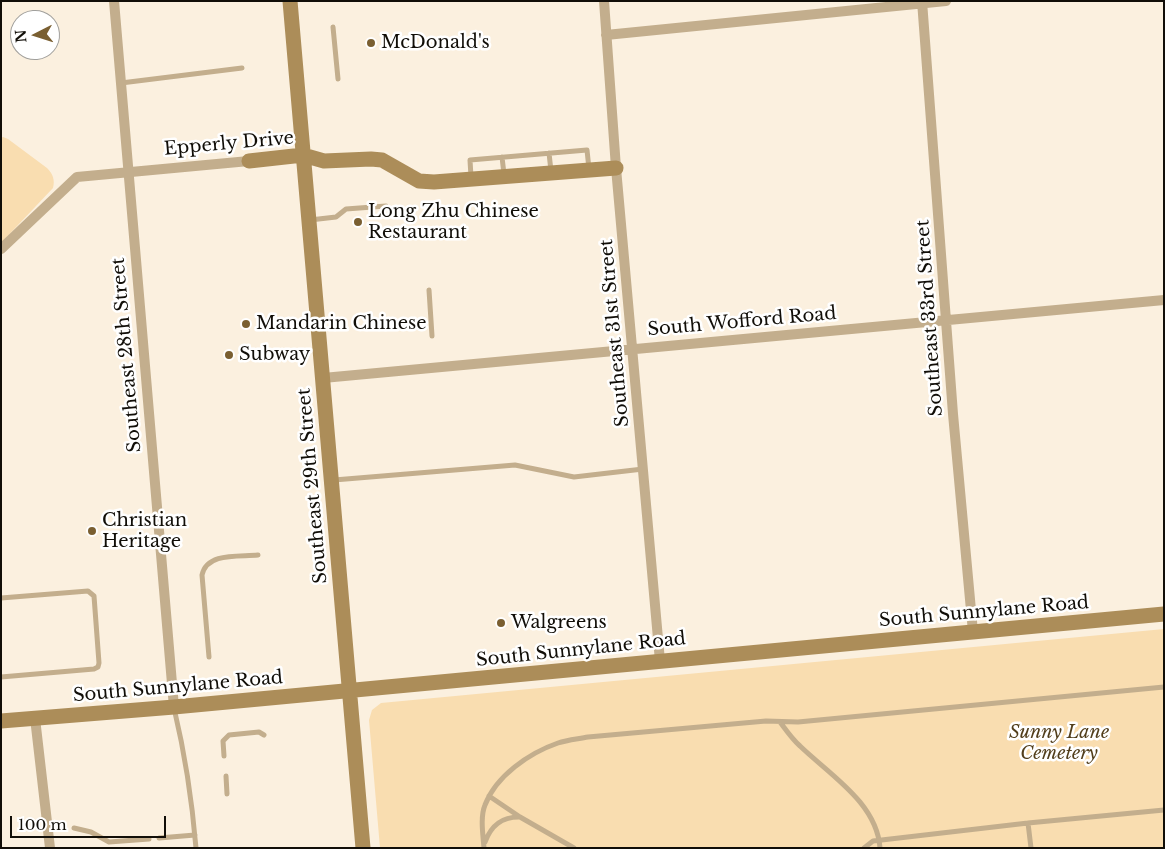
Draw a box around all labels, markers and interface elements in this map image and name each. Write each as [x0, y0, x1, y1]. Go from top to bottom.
north arrow [10, 10, 60, 60]
text: N [12, 29, 31, 44]
place label: McDonald's [381, 32, 490, 54]
marker: McDonald's [365, 37, 377, 49]
street label: Epperly Drive [163, 128, 295, 160]
place label: Long Zhu Chinese Restaurant [368, 201, 539, 243]
marker: Long Zhu Chinese Restaurant [352, 216, 364, 228]
street label: Southeast 33rd Street [912, 219, 948, 417]
street label: Southeast 31st Street [596, 238, 634, 428]
street label: Southeast 28th Street [108, 257, 146, 453]
street label: South Wofford Road [647, 303, 837, 341]
place label: Mandarin Chinese [256, 313, 427, 335]
marker: Mandarin Chinese [240, 318, 252, 330]
place label: Subway [239, 344, 310, 366]
marker: Subway [223, 349, 235, 361]
street label: Southeast 29th Street [294, 387, 332, 585]
place label: Christian Heritage [102, 510, 187, 552]
marker: Christian Heritage [86, 525, 98, 537]
street label: South Sunnylane Road [878, 592, 1090, 632]
place label: Walgreens [511, 612, 607, 634]
marker: Walgreens [495, 617, 507, 629]
street label: South Sunnylane Road [475, 628, 687, 672]
street label: South Sunnylane Road [72, 667, 284, 707]
park label: Sunny Lane Cemetery [1009, 722, 1109, 764]
scale bar [12, 806, 169, 838]
text: 100 m [18, 815, 67, 834]

